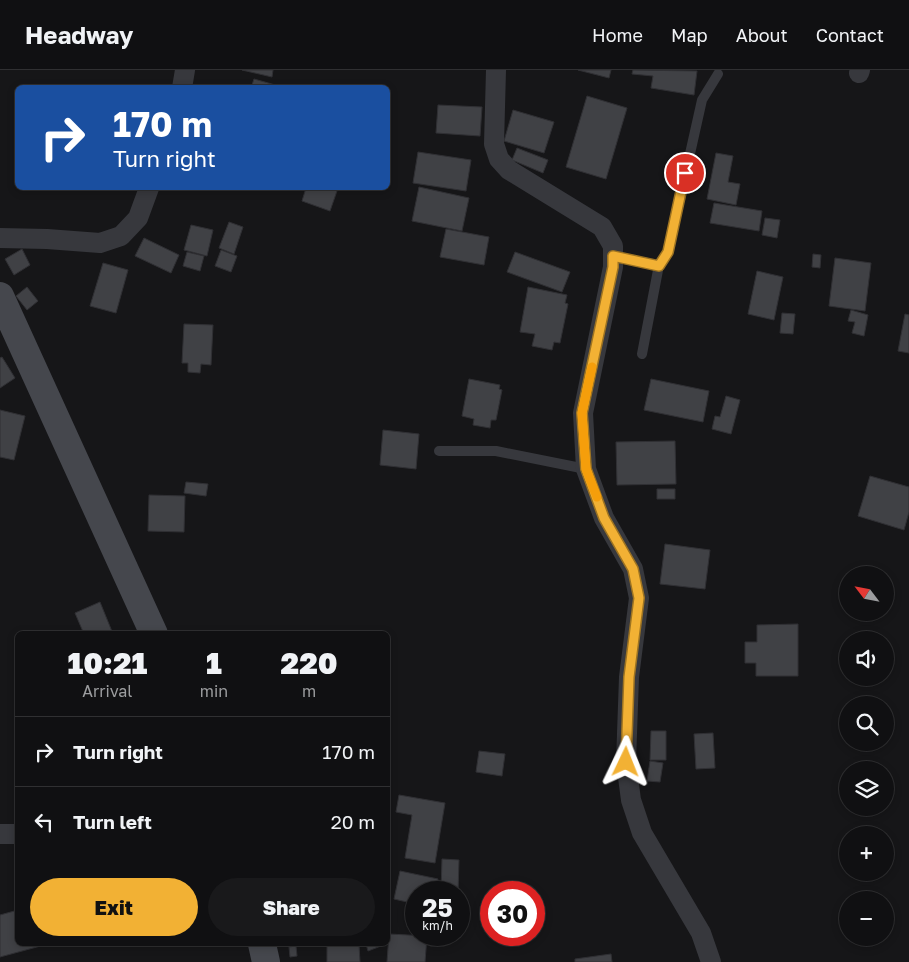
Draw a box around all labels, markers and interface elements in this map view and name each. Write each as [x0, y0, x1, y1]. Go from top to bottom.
text: Headway [25, 20, 133, 49]
text: Home [592, 24, 643, 46]
text: Map [671, 24, 708, 46]
text: About [736, 24, 788, 46]
text: Contact [816, 24, 884, 46]
text: 170 m [113, 103, 212, 145]
icon: right [30, 105, 95, 170]
text: Turn right [113, 145, 216, 172]
pin [664, 152, 706, 194]
icon: arrive [671, 159, 699, 187]
north arrow [839, 566, 894, 621]
map controls [839, 566, 894, 946]
button: sound [839, 631, 894, 686]
text: 10:21 [67, 645, 147, 681]
text: 1 [206, 645, 222, 681]
text: 220 [281, 645, 338, 681]
text: Arrival [82, 681, 132, 701]
text: min [200, 681, 228, 701]
text: m [302, 681, 316, 701]
button: search [839, 696, 894, 751]
position arrow [599, 735, 651, 787]
icon: right [30, 738, 58, 766]
text: Turn right [73, 740, 163, 763]
text: 170 m [322, 740, 375, 763]
button: layers [839, 761, 894, 816]
icon: left [30, 808, 58, 836]
text: Turn left [73, 810, 152, 833]
text: 20 m [331, 810, 375, 833]
button: + [839, 826, 894, 881]
button: Exit [30, 878, 198, 936]
button: Share [208, 878, 375, 936]
speed limit sign: 30 [480, 881, 545, 946]
button: − [839, 891, 894, 946]
text: 25 [422, 892, 453, 923]
text: km/h [422, 918, 453, 933]

